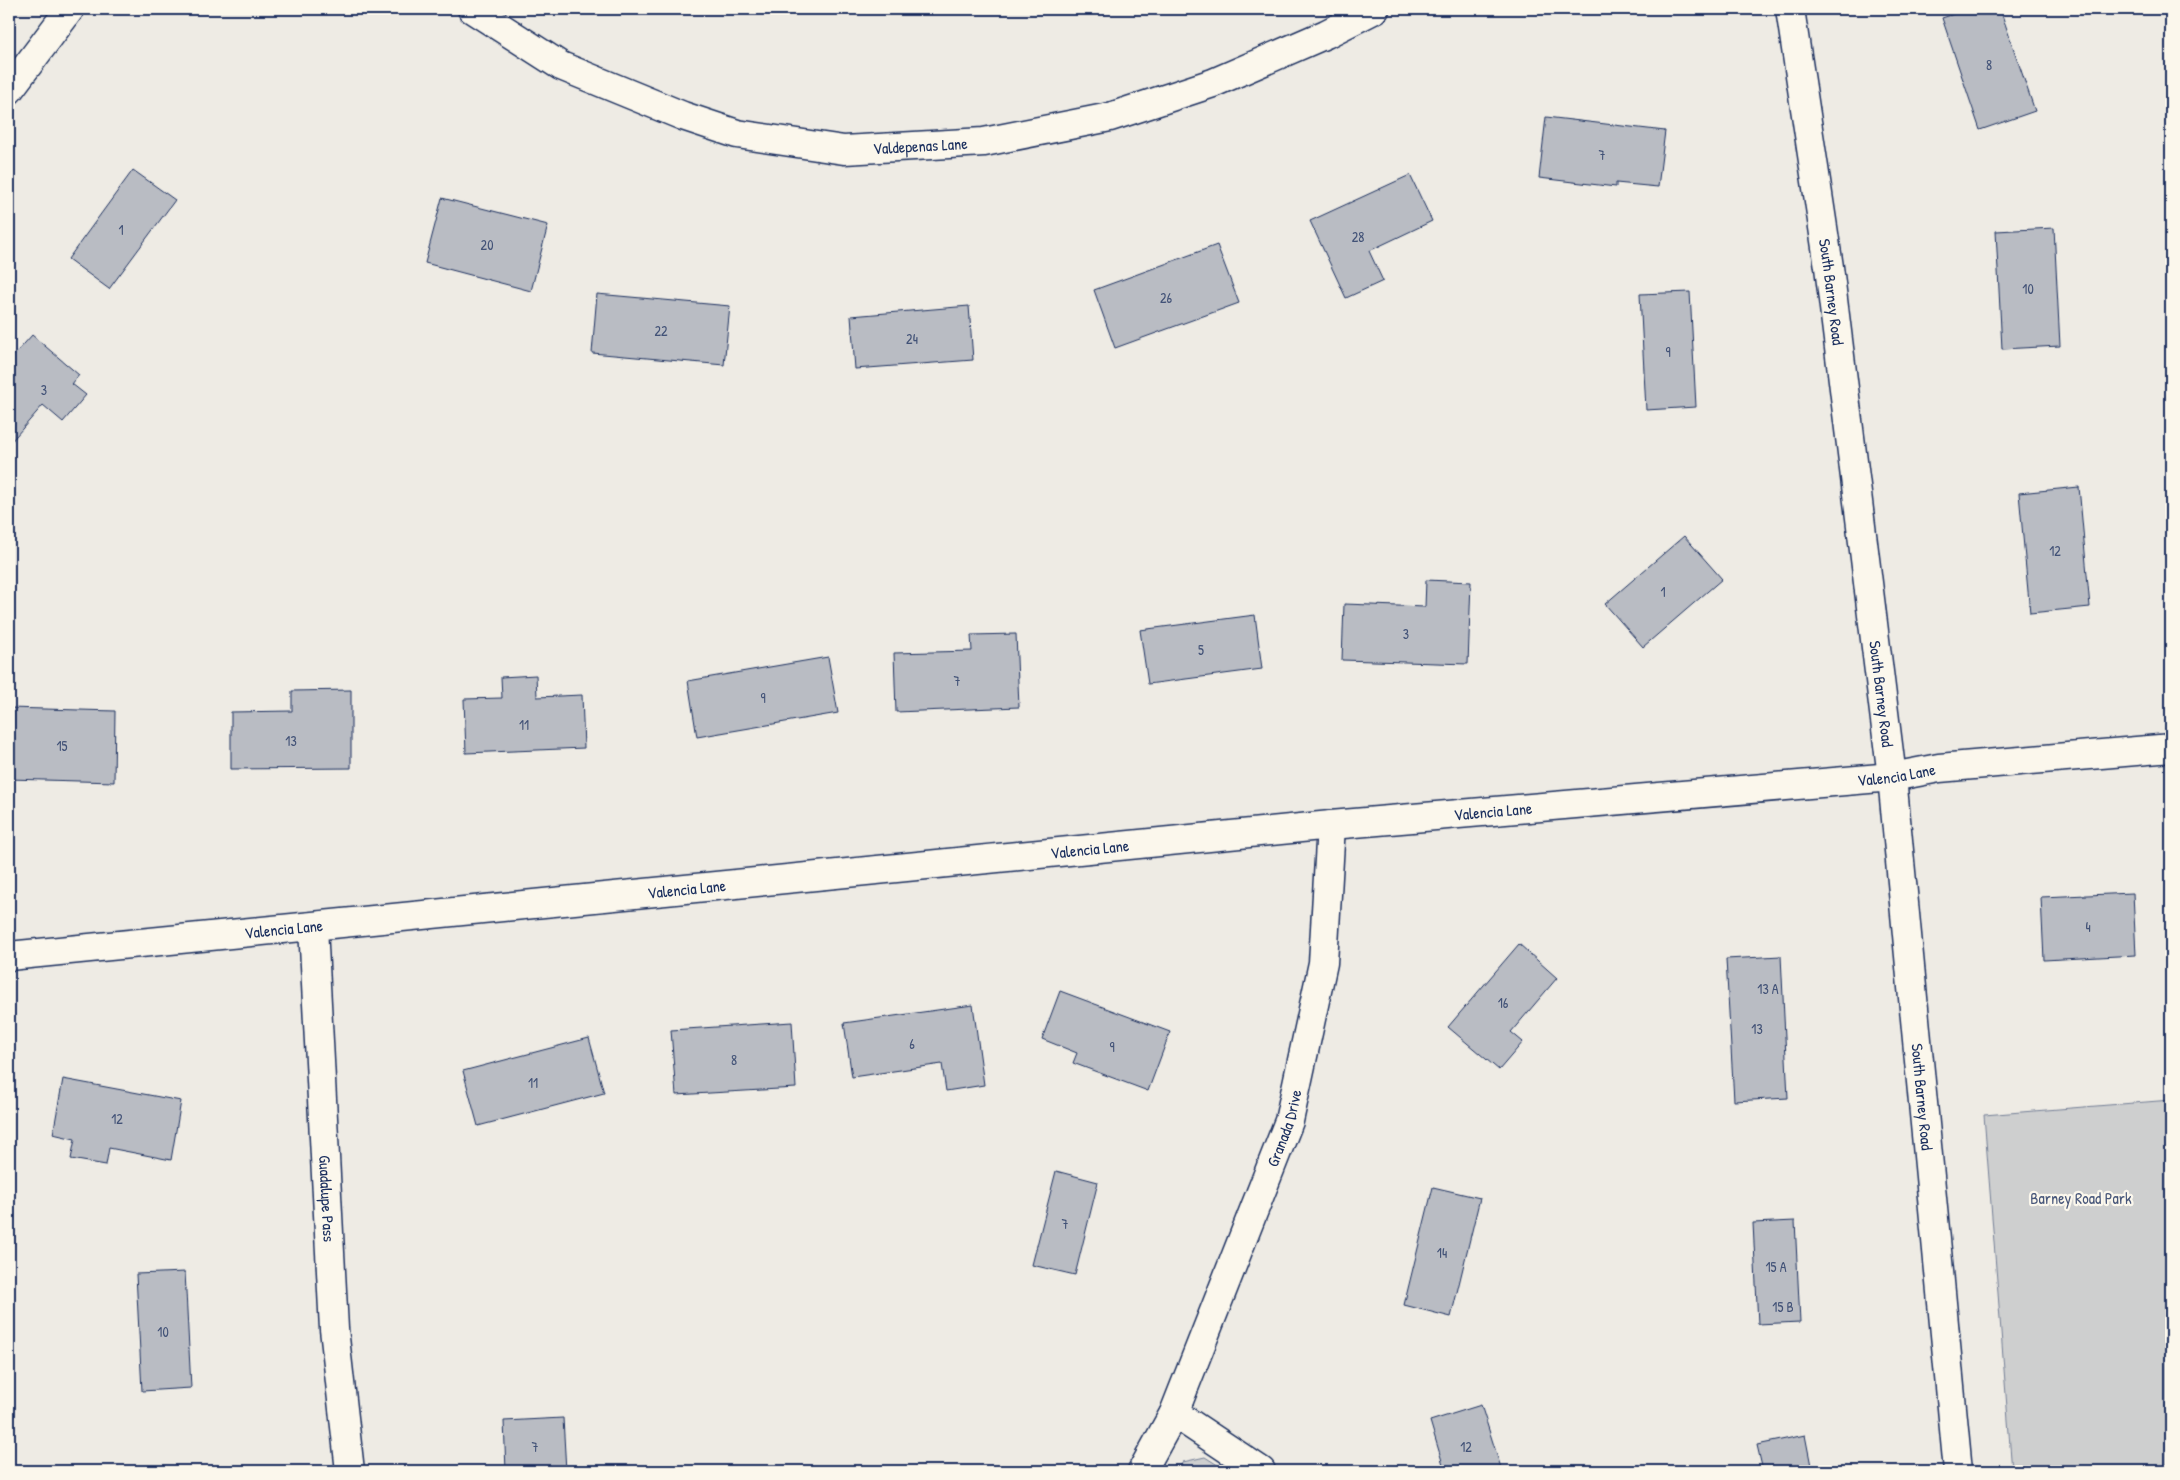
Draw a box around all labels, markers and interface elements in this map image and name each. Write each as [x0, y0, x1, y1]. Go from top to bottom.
house number: 8 [1986, 55, 1992, 74]
street label: Valdepenas Lane [872, 132, 969, 159]
house number: 7 [1599, 145, 1606, 164]
house number: 1 [118, 220, 124, 239]
house number: 28 [1352, 227, 1364, 246]
house number: 20 [481, 235, 493, 254]
street label: South Barney Road [1814, 237, 1850, 346]
house number: 10 [2022, 279, 2034, 298]
house number: 26 [1160, 288, 1172, 307]
house number: 22 [654, 321, 668, 340]
house number: 24 [906, 329, 918, 348]
house number: 9 [1665, 342, 1671, 361]
house number: 3 [41, 380, 47, 399]
house number: 12 [2049, 541, 2061, 560]
house number: 1 [1660, 582, 1666, 601]
house number: 3 [1403, 624, 1409, 643]
street label: South Barney Road [1864, 639, 1899, 748]
house number: 5 [1198, 640, 1204, 659]
house number: 7 [954, 671, 961, 690]
house number: 9 [760, 688, 766, 707]
house number: 11 [519, 715, 529, 734]
house number: 13 [285, 731, 297, 750]
house number: 15 [56, 736, 68, 755]
street label: Valencia Lane [1856, 758, 1938, 791]
street label: Valencia Lane [1453, 797, 1534, 825]
street label: Valencia Lane [1049, 834, 1131, 864]
street label: Valencia Lane [646, 874, 728, 904]
street label: Valencia Lane [243, 914, 325, 944]
house number: 4 [2085, 917, 2091, 936]
house number: 13 A [1757, 979, 1779, 998]
house number: 16 [1498, 993, 1509, 1012]
house number: 13 [1751, 1019, 1763, 1038]
house number: 6 [909, 1034, 915, 1053]
house number: 9 [1109, 1037, 1115, 1056]
street label: South Barney Road [1906, 1042, 1938, 1151]
house number: 8 [731, 1050, 737, 1069]
house number: 11 [528, 1073, 538, 1092]
street label: Granada Drive [1261, 1087, 1307, 1170]
house number: 12 [111, 1109, 123, 1128]
street label: Guadalupe Pass [314, 1155, 340, 1243]
park label: Barney Road Park [2030, 1187, 2132, 1209]
house number: 7 [1062, 1214, 1069, 1233]
house number: 14 [1437, 1243, 1447, 1262]
house number: 15 A [1765, 1257, 1787, 1276]
house number: 15 B [1772, 1297, 1794, 1316]
house number: 10 [157, 1322, 169, 1341]
house number: 7 [532, 1437, 539, 1456]
house number: 12 [1460, 1437, 1472, 1456]

